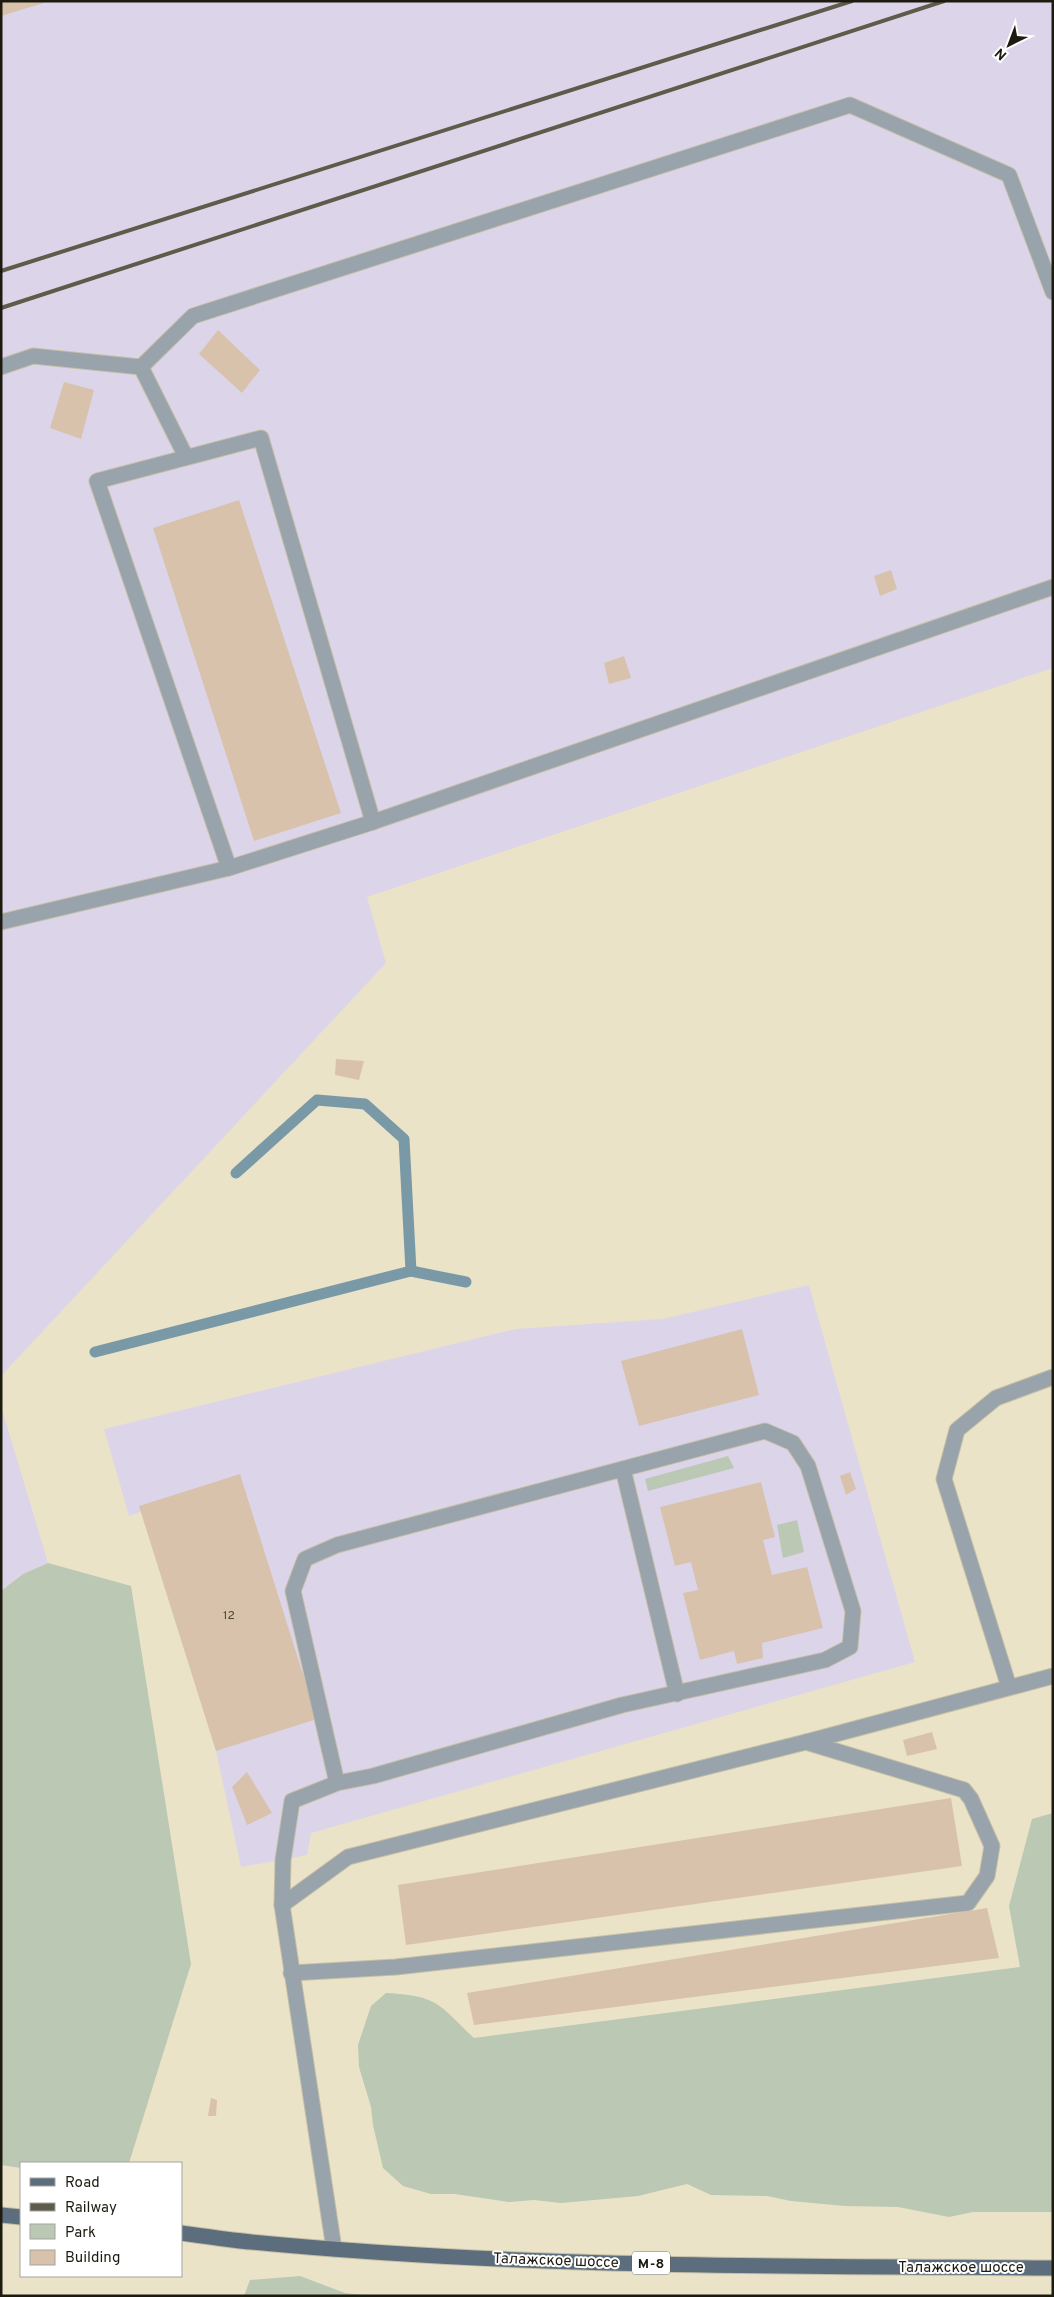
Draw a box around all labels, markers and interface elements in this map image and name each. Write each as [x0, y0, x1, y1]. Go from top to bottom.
north arrow [984, 20, 1034, 70]
text: N [992, 44, 1011, 63]
house number: 12 [223, 1608, 235, 1624]
legend [20, 2162, 182, 2277]
text: Road [65, 2174, 100, 2193]
text: Railway [65, 2199, 117, 2218]
text: Park [65, 2224, 96, 2243]
text: Building [65, 2249, 120, 2268]
street label: Талажское шоссе [493, 2250, 619, 2273]
road number: М-8 [632, 2252, 670, 2274]
street label: Талажское шоссе [898, 2259, 1024, 2278]

